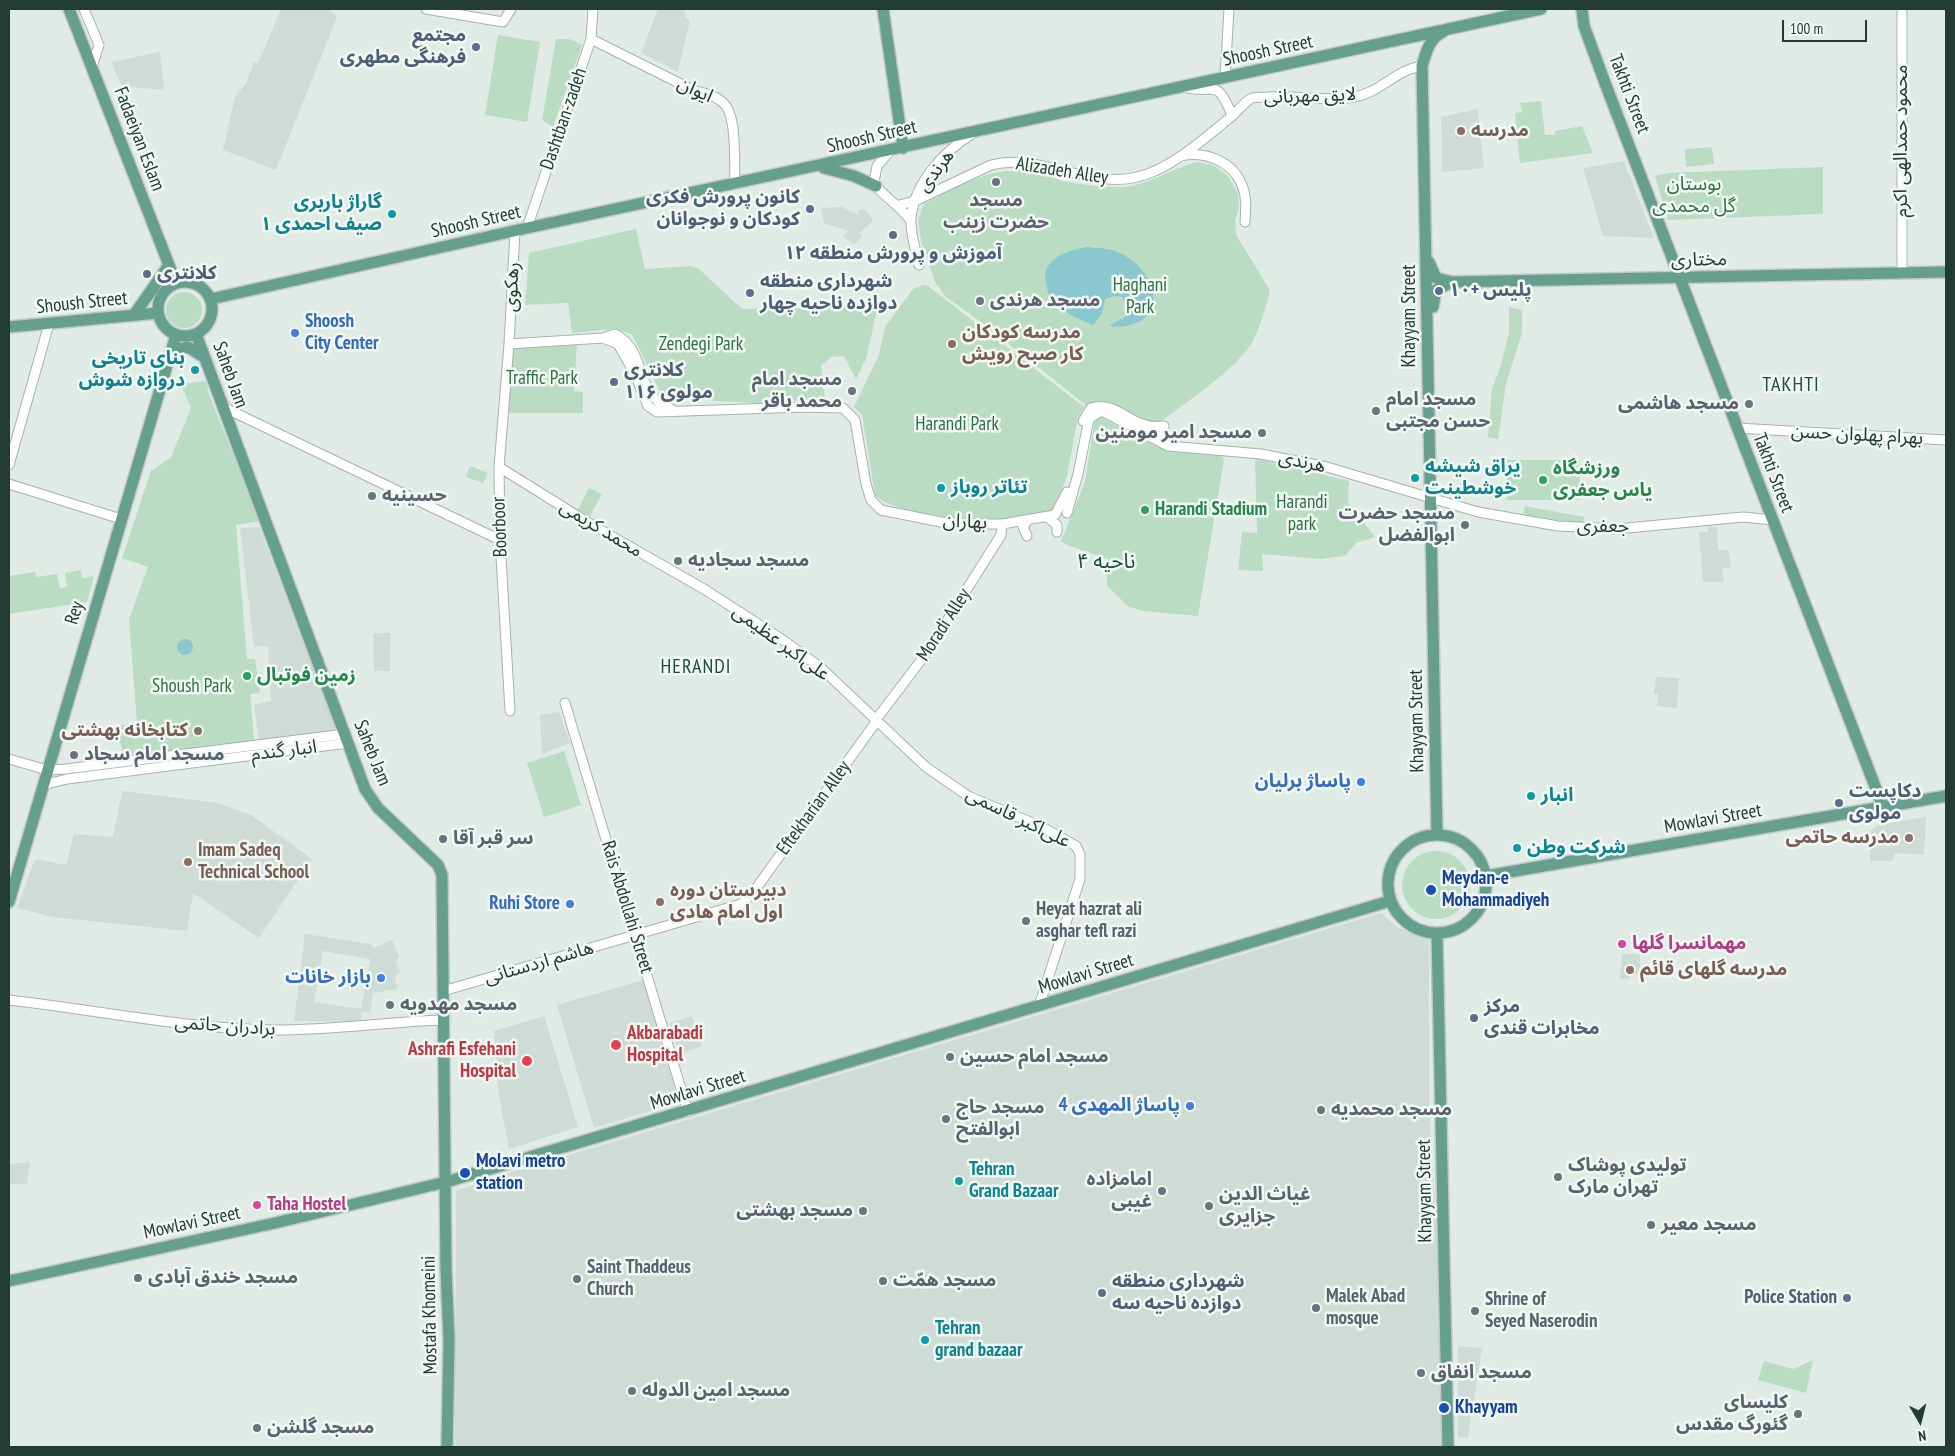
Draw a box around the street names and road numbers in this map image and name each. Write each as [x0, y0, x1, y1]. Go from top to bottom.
street label: Shoosh Street [1221, 30, 1315, 72]
street label: Takhti Street [1603, 51, 1655, 137]
street label: Dashtban-zadeh [536, 65, 592, 173]
street label: محمود حمدالهی اکرم [1891, 65, 1913, 217]
street label: ایوان [674, 72, 716, 108]
street label: لایق مهربانی [1263, 83, 1357, 109]
street label: Fadaeiyan Eslam [109, 84, 169, 194]
street label: Shoosh Street [825, 116, 919, 158]
street label: هرندی [913, 145, 959, 197]
street label: Alizadeh Alley [1014, 152, 1110, 190]
street label: Shoosh Street [429, 201, 523, 243]
street label: مختاری [1671, 248, 1727, 272]
street label: رهکوی [499, 261, 525, 313]
street label: Khayyam Street [1399, 264, 1421, 368]
street label: Shoush Street [36, 287, 128, 319]
street label: Saheb Jam [208, 339, 252, 411]
street label: بهرام پهلوان حسن [1790, 420, 1924, 450]
street label: Takhti Street [1747, 430, 1799, 516]
street label: هرندی [1276, 446, 1328, 478]
street label: محمد کریمی [555, 495, 647, 563]
street label: Boorboor [488, 496, 512, 558]
street label: بهاران [942, 509, 988, 535]
street label: جعفری [1577, 516, 1629, 538]
street label: Moradi Alley [912, 584, 976, 666]
street label: Rey [61, 599, 89, 627]
street label: علی‌اکبر عظیمی [728, 600, 834, 686]
street label: Khayyam Street [1405, 669, 1429, 773]
street label: Saheb Jam [349, 717, 395, 789]
street label: انبار گندم [250, 736, 318, 766]
street label: Eftekharian Alley [772, 756, 856, 860]
street label: علی‌اکبر قاسمی [962, 783, 1074, 853]
street label: Mowlavi Street [1663, 799, 1763, 839]
street label: Rais Abdollahi Street [596, 838, 658, 976]
street label: هاشم اردستانی [482, 937, 596, 989]
street label: Mowlavi Street [1036, 949, 1136, 999]
street label: برادران حاتمی [174, 1011, 276, 1041]
street label: Mowlavi Street [648, 1065, 748, 1115]
street label: Khayyam Street [1413, 1139, 1437, 1243]
street label: Mowlavi Street [142, 1202, 242, 1244]
street label: Mostafa Khomeini [418, 1255, 442, 1375]

